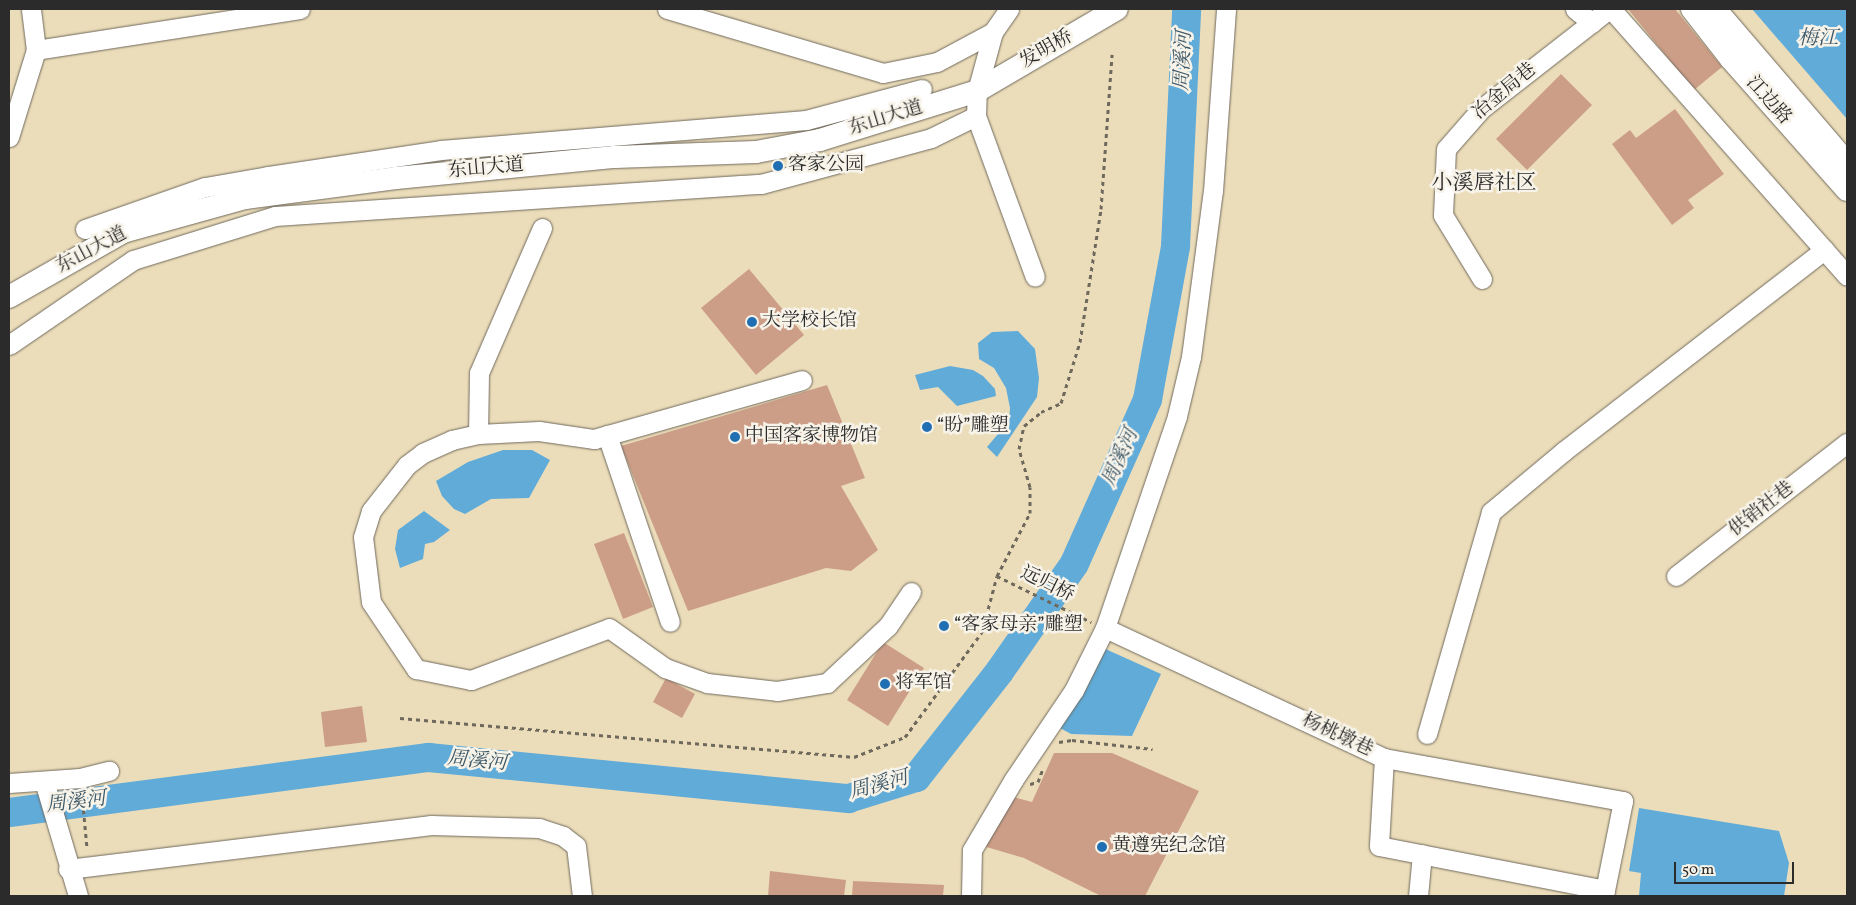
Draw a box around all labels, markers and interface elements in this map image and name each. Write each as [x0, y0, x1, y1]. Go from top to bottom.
street label: 发明桥 [1017, 26, 1077, 74]
water label: 梅江 [1798, 27, 1838, 51]
water label: 周溪河 [1170, 30, 1198, 92]
street label: 冶金局巷 [1469, 59, 1541, 125]
street label: 江边路 [1740, 72, 1796, 130]
street label: 东山大道 [846, 97, 926, 141]
street label: 东山大道 [447, 154, 525, 184]
place label: 客家公园 [788, 155, 864, 177]
marker: 客家公园 [772, 160, 784, 172]
district label: 小溪唇社区 [1432, 171, 1536, 197]
street label: 东山大道 [53, 223, 131, 279]
place label: 大学校长馆 [762, 311, 857, 333]
marker: 大学校长馆 [746, 316, 758, 328]
place label: “盼”雕塑 [937, 416, 1009, 438]
marker: “盼”雕塑 [921, 421, 933, 433]
place label: 中国客家博物馆 [745, 426, 878, 448]
water label: 周溪河 [1098, 426, 1144, 490]
marker: 中国客家博物馆 [729, 431, 741, 443]
street label: 供销社巷 [1725, 478, 1799, 542]
street label: 远归桥 [1016, 562, 1078, 608]
place label: “客家母亲”雕塑 [954, 615, 1083, 637]
marker: “客家母亲”雕塑 [938, 620, 950, 632]
place label: 将军馆 [895, 673, 952, 695]
marker: 将军馆 [879, 678, 891, 690]
street label: 杨桃墩巷 [1298, 710, 1376, 762]
water label: 周溪河 [446, 747, 508, 777]
water label: 周溪河 [847, 767, 911, 805]
water label: 周溪河 [45, 787, 107, 819]
place label: 黄遵宪纪念馆 [1112, 836, 1226, 858]
marker: 黄遵宪纪念馆 [1096, 841, 1108, 853]
scale bar [1676, 852, 1796, 884]
text: 50 m [1682, 860, 1714, 881]

